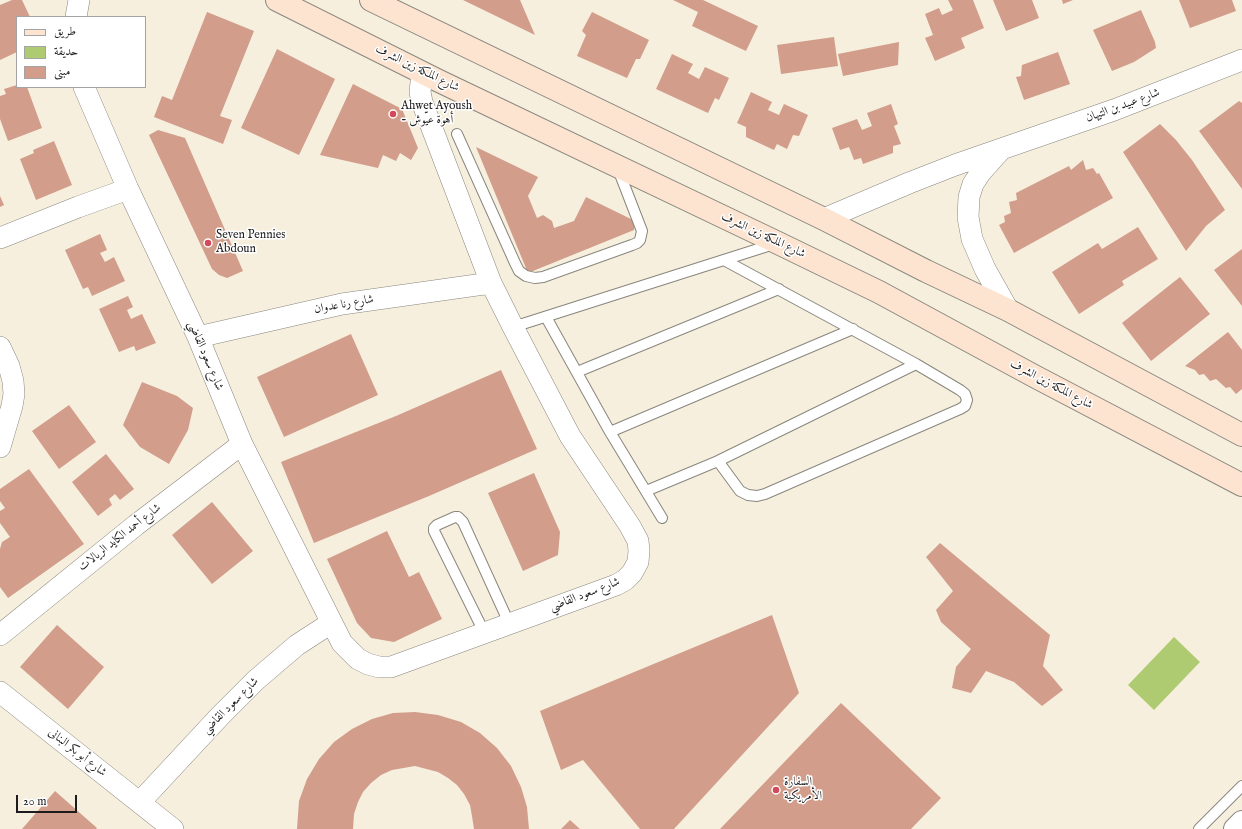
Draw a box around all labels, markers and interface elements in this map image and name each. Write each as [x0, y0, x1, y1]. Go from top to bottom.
legend [16, 16, 146, 88]
text: طريق [54, 24, 76, 39]
street label: شارع الملكة زين الشرف [373, 42, 461, 96]
text: حديقة [54, 44, 78, 59]
text: مبنى [54, 64, 70, 79]
street label: شارع عبيد بن التيهان [1084, 86, 1162, 126]
place label: Ahwet Ayoush - أهوة عيّوش [401, 100, 472, 128]
marker: Ahwet Ayoush - أهوة عيّوش [388, 109, 398, 119]
street label: شارع الملكة زين الشرف [718, 210, 808, 262]
place label: Seven Pennies Abdoun [216, 229, 285, 257]
marker: Seven Pennies Abdoun [203, 238, 213, 248]
street label: شارع رنا عدوان [313, 293, 375, 317]
street label: شارع سعود القاضي [184, 319, 226, 393]
street label: شارع الملكة زين الشرف [1007, 357, 1095, 413]
street label: شارع أحمد الكايد الريالات [76, 501, 164, 575]
street label: شارع سعود القاضي [548, 575, 622, 615]
street label: شارع سعود القاضي [200, 675, 262, 737]
street label: شارع أبو بكر البنانى [45, 726, 109, 780]
place label: السفارة الأمريكية [784, 776, 822, 804]
marker: السفارة الأمريكية [771, 785, 781, 795]
scale bar [18, 787, 79, 813]
text: 20 m [23, 794, 46, 809]

